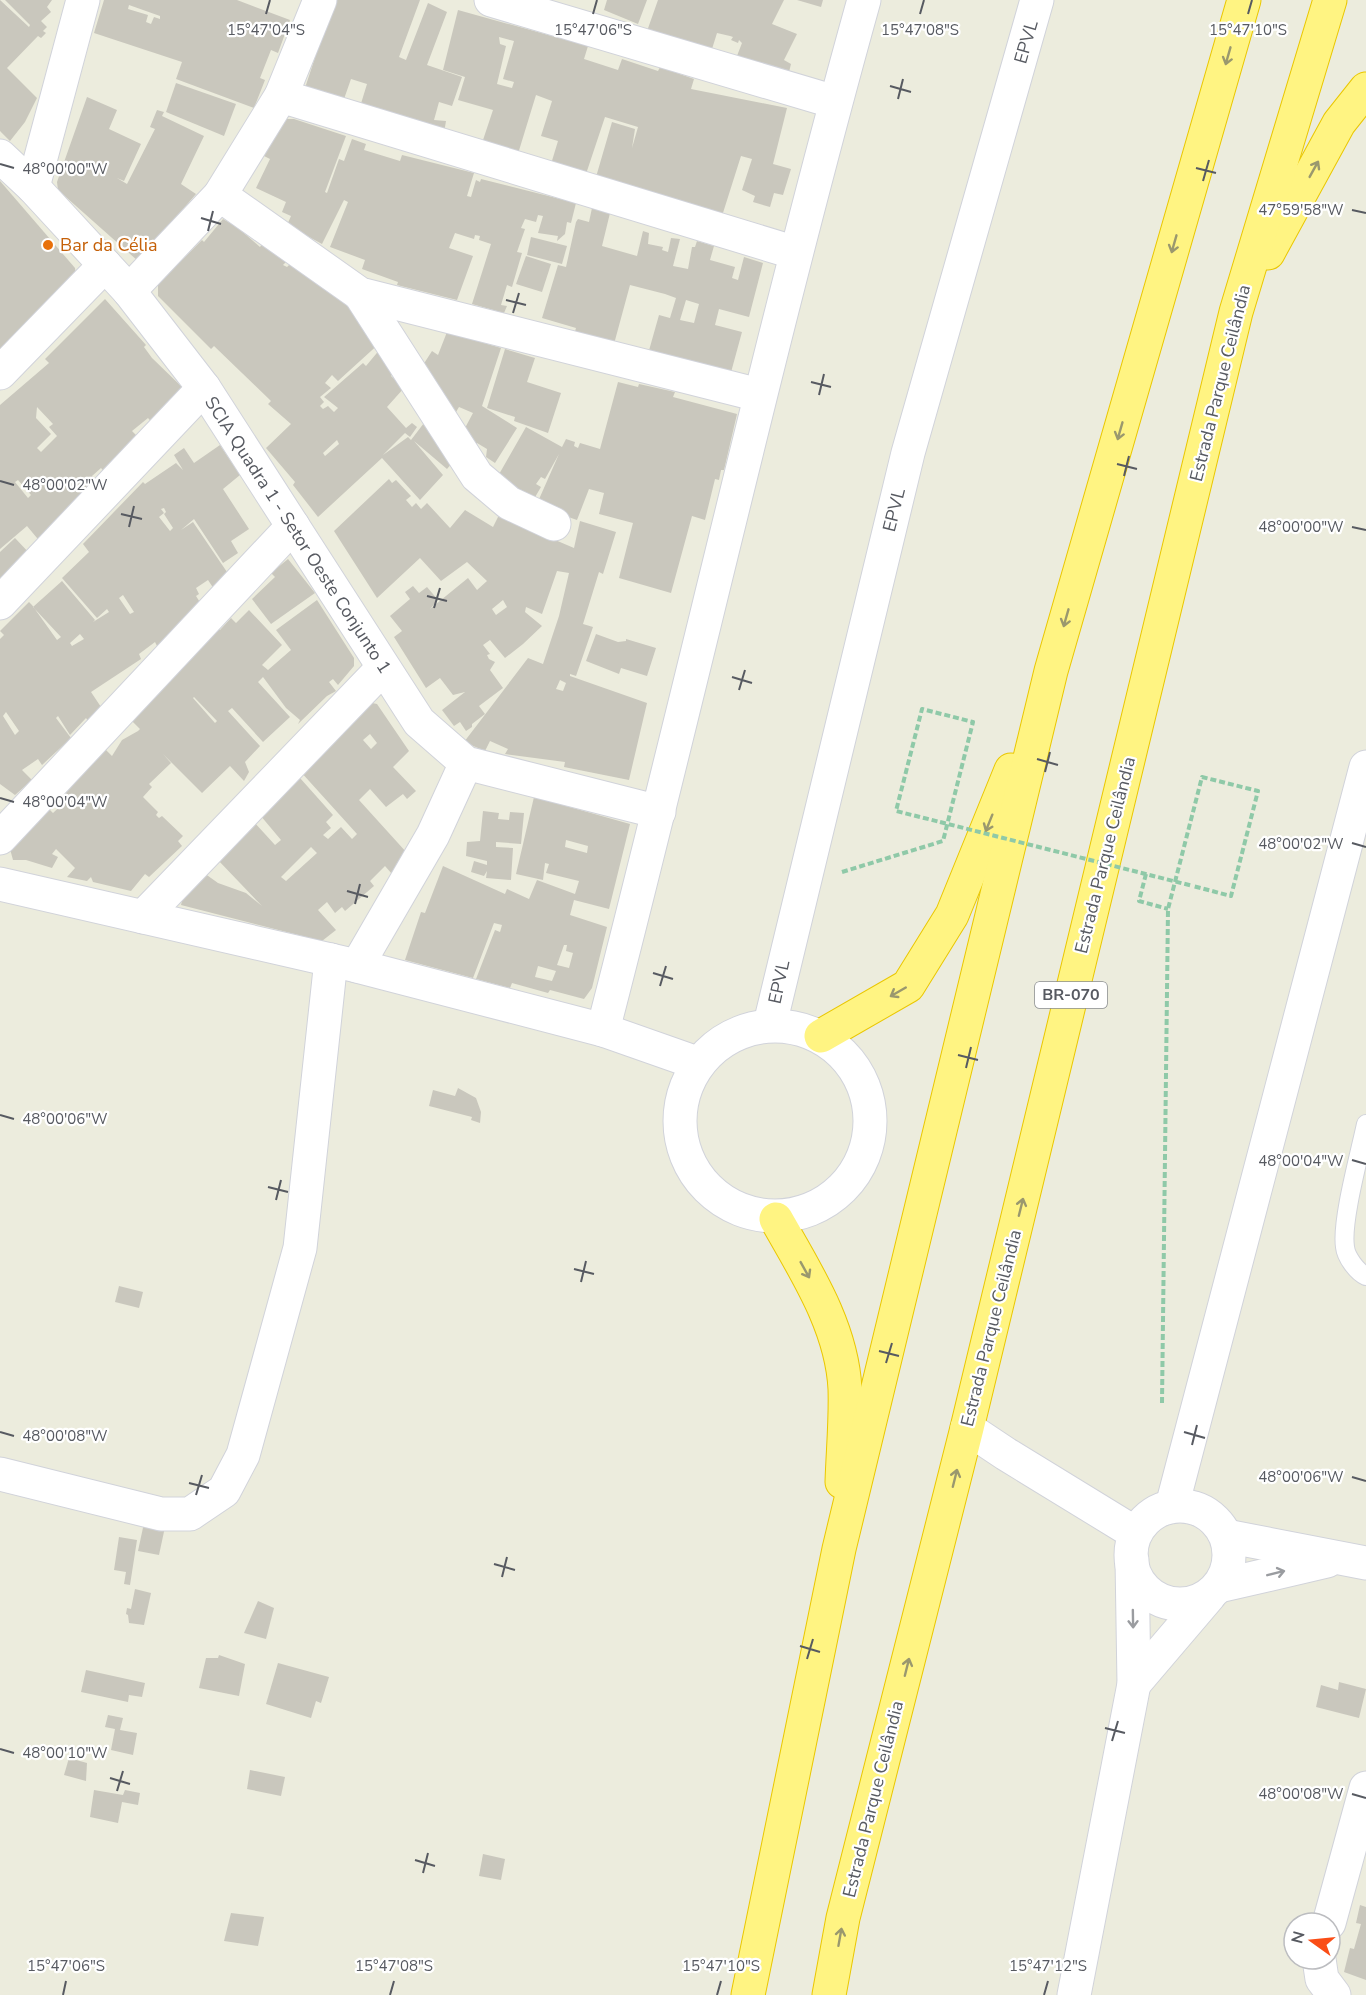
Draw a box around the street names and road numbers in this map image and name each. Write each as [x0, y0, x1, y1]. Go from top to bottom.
street label: EPVL [1008, 17, 1044, 66]
street label: Estrada Parque Ceilândia [1184, 282, 1256, 484]
street label: SCIA Quadra 1 - Setor Oeste Conjunto 1 [199, 392, 397, 678]
street label: EPVL [877, 486, 911, 534]
street label: Estrada Parque Ceilândia [1069, 754, 1141, 956]
street label: EPVL [763, 958, 795, 1006]
road number: BR-070 [1035, 982, 1107, 1008]
street label: Estrada Parque Ceilândia [955, 1227, 1027, 1429]
street label: Estrada Parque Ceilândia [837, 1698, 909, 1900]

